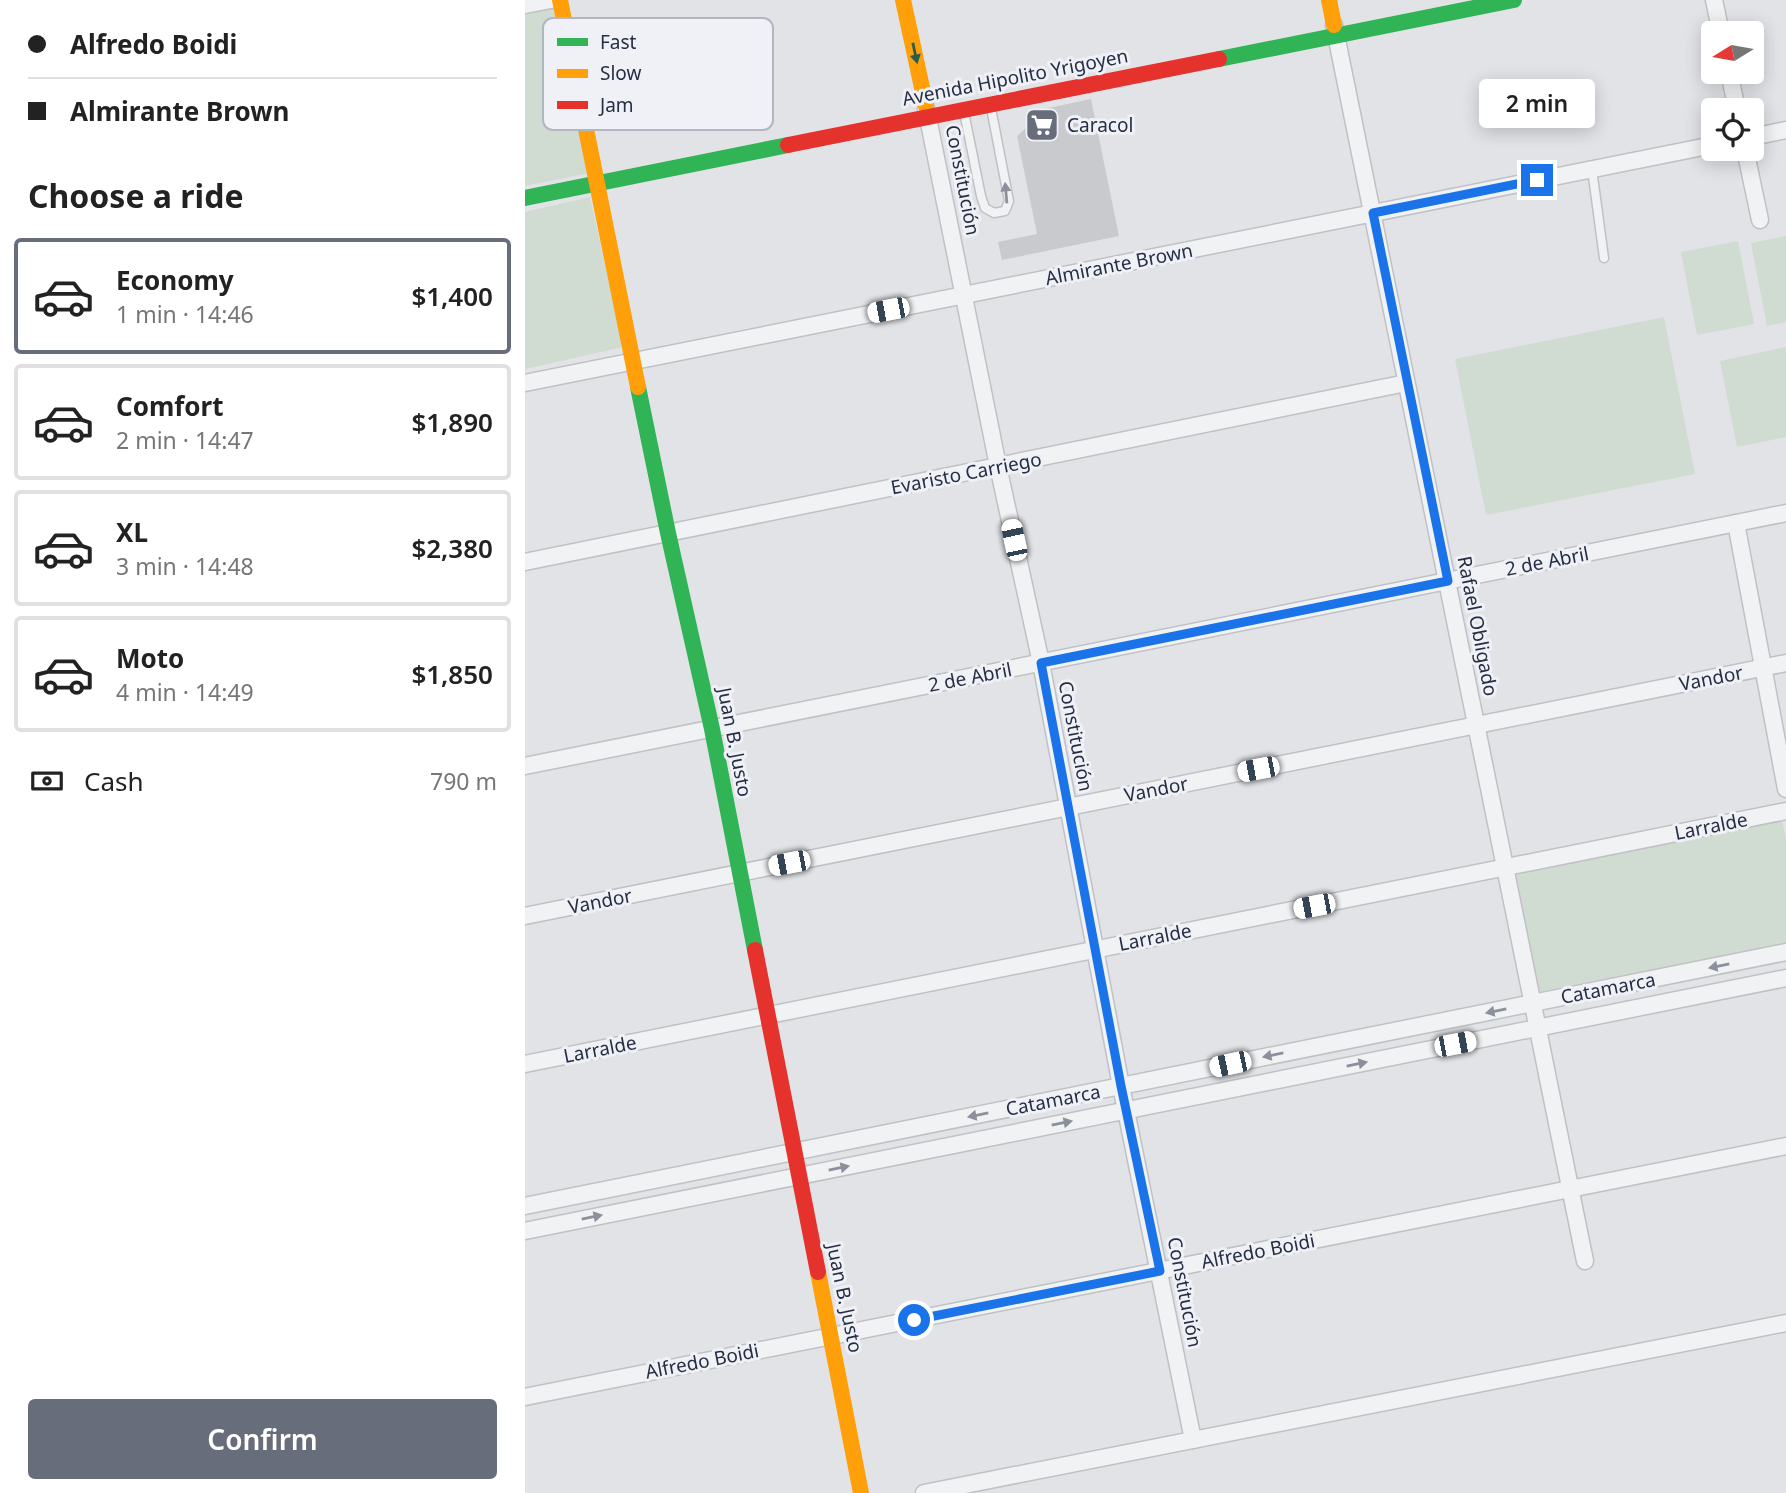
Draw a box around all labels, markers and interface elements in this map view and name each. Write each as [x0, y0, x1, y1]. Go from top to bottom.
legend [543, 18, 773, 130]
north arrow [1701, 21, 1764, 84]
map controls [1701, 21, 1764, 161]
text: Alfredo Boidi [70, 26, 237, 62]
text: Fast [600, 29, 637, 55]
street label: Avenida Hipolito Yrigoyen [900, 42, 1130, 112]
one-way arrow [909, 42, 920, 64]
text: Slow [600, 60, 641, 86]
callout: 2 min [1479, 78, 1595, 128]
text: 2 min [1506, 87, 1568, 119]
text: Jam [598, 92, 634, 118]
text: Almirante Brown [70, 93, 289, 129]
button: locate [1701, 98, 1764, 161]
supermarket icon: Caracol [1023, 106, 1061, 144]
place label: Caracol [1067, 112, 1133, 138]
street label: Constitución [940, 123, 986, 237]
route end [1521, 164, 1553, 196]
text: Choose a ride [28, 174, 244, 217]
one-way arrow [1001, 182, 1012, 204]
street label: Almirante Brown [1043, 237, 1195, 291]
text: Economy [116, 262, 234, 298]
icon: car [32, 265, 95, 328]
text: $1,400 [411, 278, 493, 314]
car [866, 296, 911, 324]
text: 1 min · 14:46 [116, 298, 254, 330]
text: Comfort [116, 388, 224, 424]
icon: car [32, 391, 95, 454]
text: $1,890 [411, 404, 493, 440]
text: 2 min · 14:47 [116, 424, 254, 456]
street label: Evaristo Carriego [888, 446, 1044, 500]
text: XL [116, 514, 148, 550]
icon: car [32, 517, 95, 580]
car [1000, 517, 1029, 563]
text: $2,380 [411, 530, 493, 566]
street label: 2 de Abril [1503, 540, 1591, 582]
text: 3 min · 14:48 [116, 550, 254, 582]
street label: Rafael Obligado [1452, 554, 1504, 698]
text: Moto [116, 640, 184, 676]
icon: car [32, 643, 95, 706]
text: $1,850 [411, 656, 493, 692]
street label: 2 de Abril [926, 656, 1014, 698]
street label: Vandor [1677, 659, 1745, 697]
text: 4 min · 14:49 [116, 676, 254, 708]
street label: Constitución [1053, 679, 1099, 793]
street label: Juan B. Justo [711, 683, 758, 799]
car [1236, 755, 1281, 783]
icon: cash [28, 762, 66, 800]
text: Cash [84, 763, 144, 799]
text: 790 m [430, 765, 497, 797]
street label: Vandor [1122, 770, 1190, 808]
street label: Larralde [1672, 806, 1750, 846]
car [767, 849, 812, 877]
street label: Vandor [566, 882, 634, 920]
car [1292, 892, 1337, 920]
street label: Larralde [1116, 917, 1194, 957]
one-way arrow [1708, 960, 1730, 971]
street label: Catamarca [1558, 966, 1658, 1010]
one-way arrow [1485, 1005, 1507, 1016]
street label: Larralde [561, 1029, 639, 1069]
car [1433, 1030, 1478, 1058]
car [1208, 1049, 1253, 1079]
one-way arrow [1262, 1050, 1284, 1061]
one-way arrow [1346, 1058, 1368, 1069]
street label: Catamarca [1003, 1078, 1103, 1122]
one-way arrow [967, 1109, 989, 1120]
one-way arrow [1051, 1118, 1073, 1129]
one-way arrow [828, 1162, 850, 1173]
one-way arrow [581, 1212, 603, 1223]
street label: Alfredo Boidi [1199, 1227, 1317, 1275]
street label: Constitución [1162, 1235, 1208, 1349]
street label: Juan B. Justo [820, 1239, 869, 1355]
route start [898, 1304, 930, 1336]
street label: Alfredo Boidi [643, 1337, 761, 1385]
button: Confirm [28, 1399, 497, 1479]

